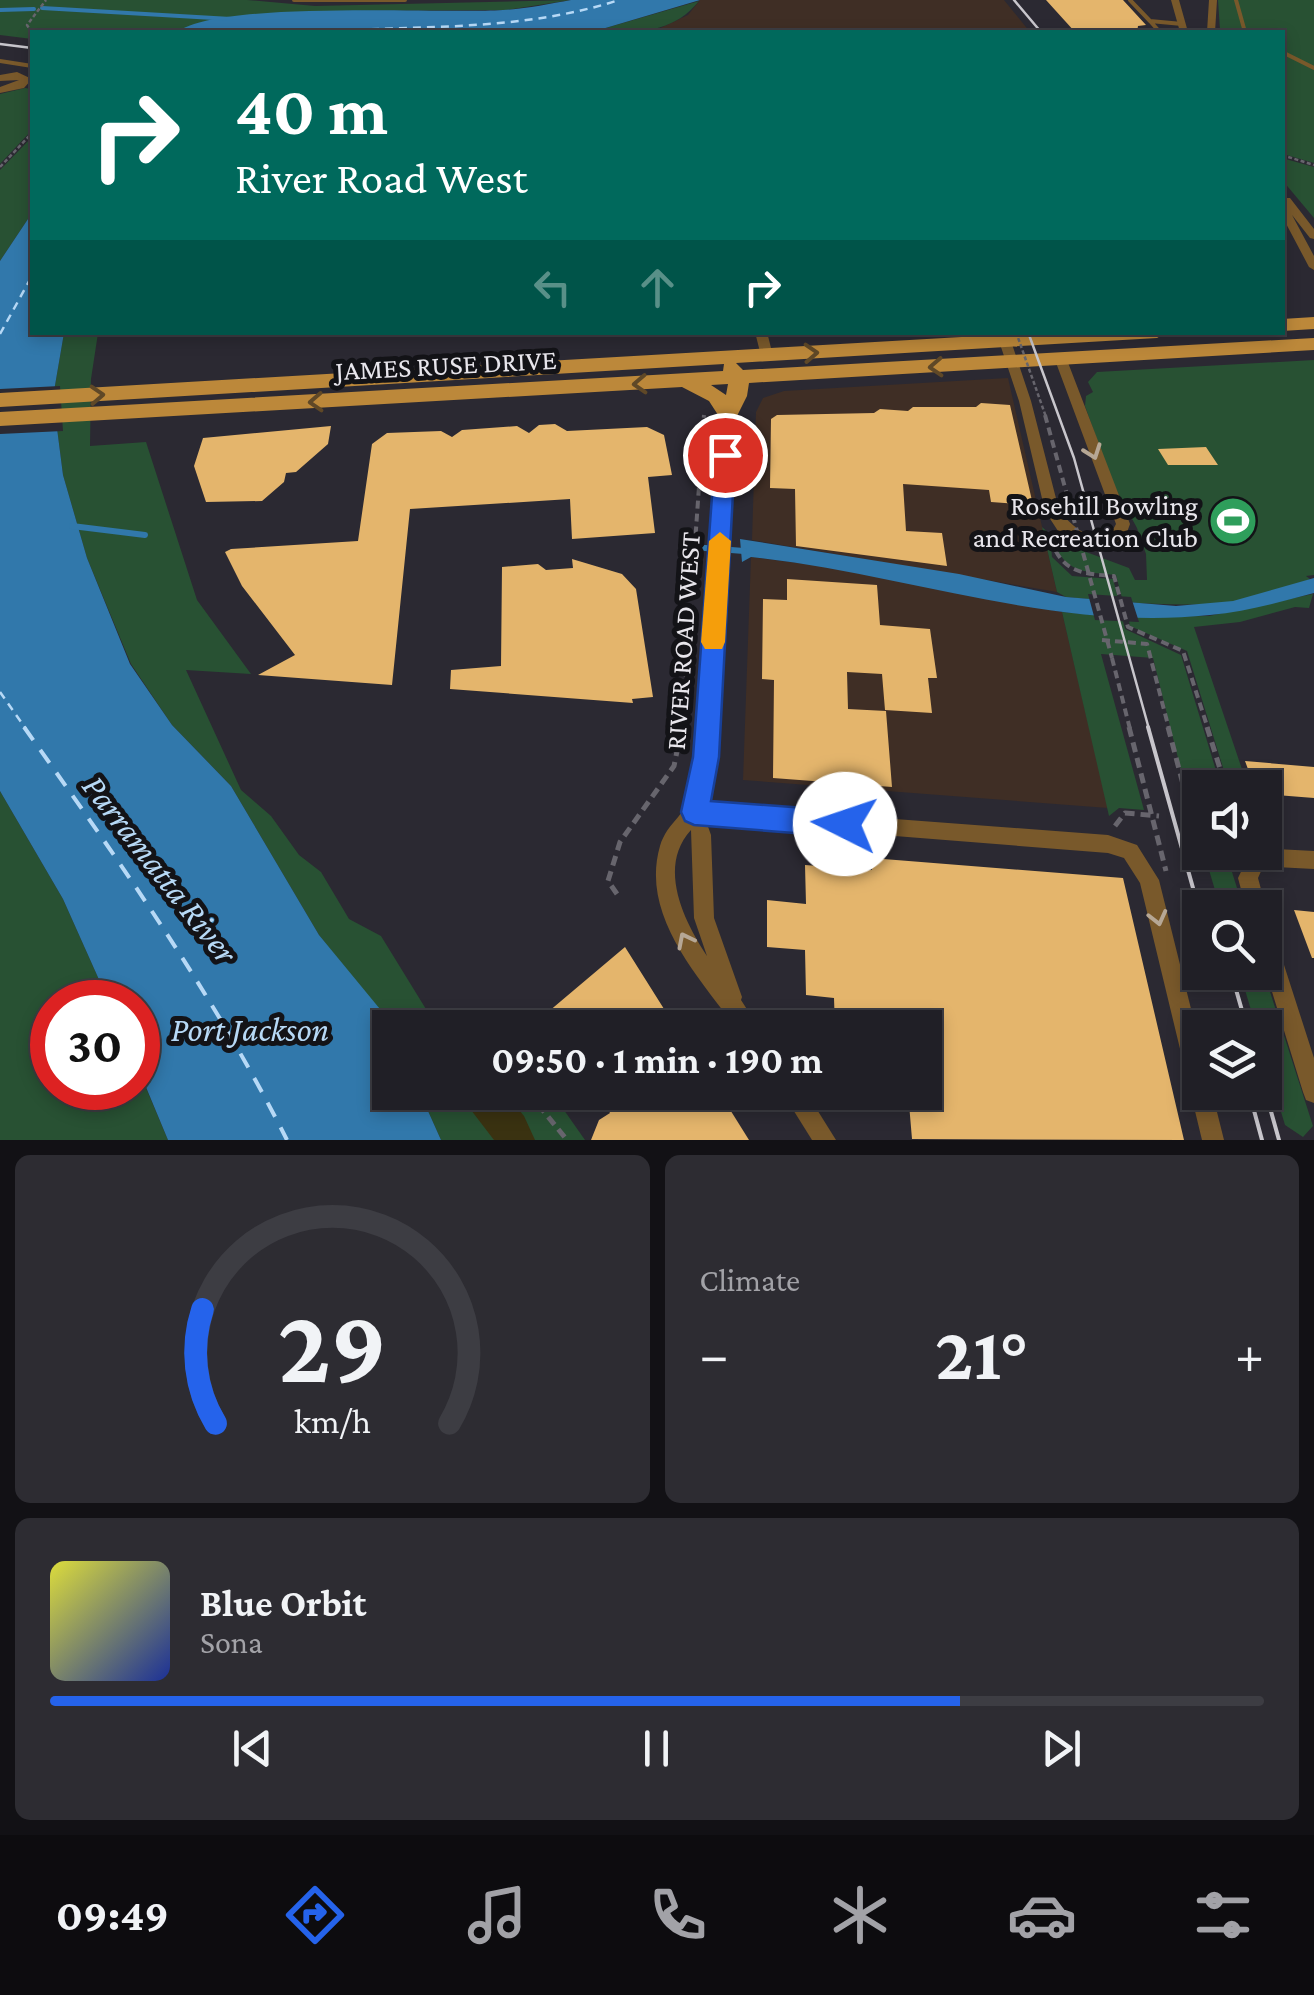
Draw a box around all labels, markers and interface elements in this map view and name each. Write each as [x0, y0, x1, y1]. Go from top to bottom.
icon: right [70, 70, 200, 200]
text: 40 m [235, 71, 388, 149]
text: River Road West [235, 153, 528, 203]
icon: left [525, 260, 580, 315]
icon: ahead [630, 260, 685, 315]
icon: right [735, 260, 790, 315]
one-way arrow [803, 343, 819, 364]
street label: JAMES RUSE DRIVE [332, 344, 558, 386]
one-way arrow [927, 356, 943, 377]
one-way arrow [632, 373, 648, 394]
one-way arrow [90, 385, 106, 406]
one-way arrow [307, 391, 323, 412]
pin [683, 413, 768, 498]
icon: arrive [698, 428, 753, 483]
one-way arrow [1081, 442, 1102, 459]
place label: Rosehill Bowling and Recreation Club [972, 490, 1198, 553]
sports icon: Rosehill Bowling and Recreation Club [1207, 495, 1259, 547]
street label: RIVER ROAD WEST [660, 531, 706, 751]
water label: Parramatta River [75, 767, 247, 972]
map controls [1182, 770, 1282, 1110]
button: sound [1182, 770, 1282, 870]
position arrow [793, 772, 897, 876]
button: search [1182, 890, 1282, 990]
one-way arrow [1146, 909, 1167, 926]
one-way arrow [678, 932, 697, 950]
speed limit sign: 30 [30, 980, 160, 1110]
water label: Port Jackson [171, 1010, 329, 1049]
button: layers [1182, 1010, 1282, 1110]
text: 09:50 · 1 min · 190 m [491, 1039, 823, 1081]
text: Climate [700, 1262, 800, 1298]
text: 29 [278, 1288, 387, 1403]
text: 21° [935, 1312, 1028, 1395]
text: − [700, 1324, 729, 1385]
text: + [1235, 1324, 1264, 1385]
text: km/h [294, 1401, 371, 1441]
text: Blue Orbit [200, 1582, 367, 1624]
text: Sona [200, 1624, 263, 1660]
icon: previous [225, 1721, 280, 1776]
icon: pause [629, 1721, 684, 1776]
icon: next [1034, 1721, 1089, 1776]
icon: directions [280, 1880, 350, 1950]
icon: music [462, 1880, 532, 1950]
icon: phone [643, 1880, 713, 1950]
icon: climate [825, 1880, 895, 1950]
icon: car [1007, 1880, 1077, 1950]
icon: filters [1188, 1880, 1258, 1950]
text: 09:49 [56, 1890, 169, 1940]

